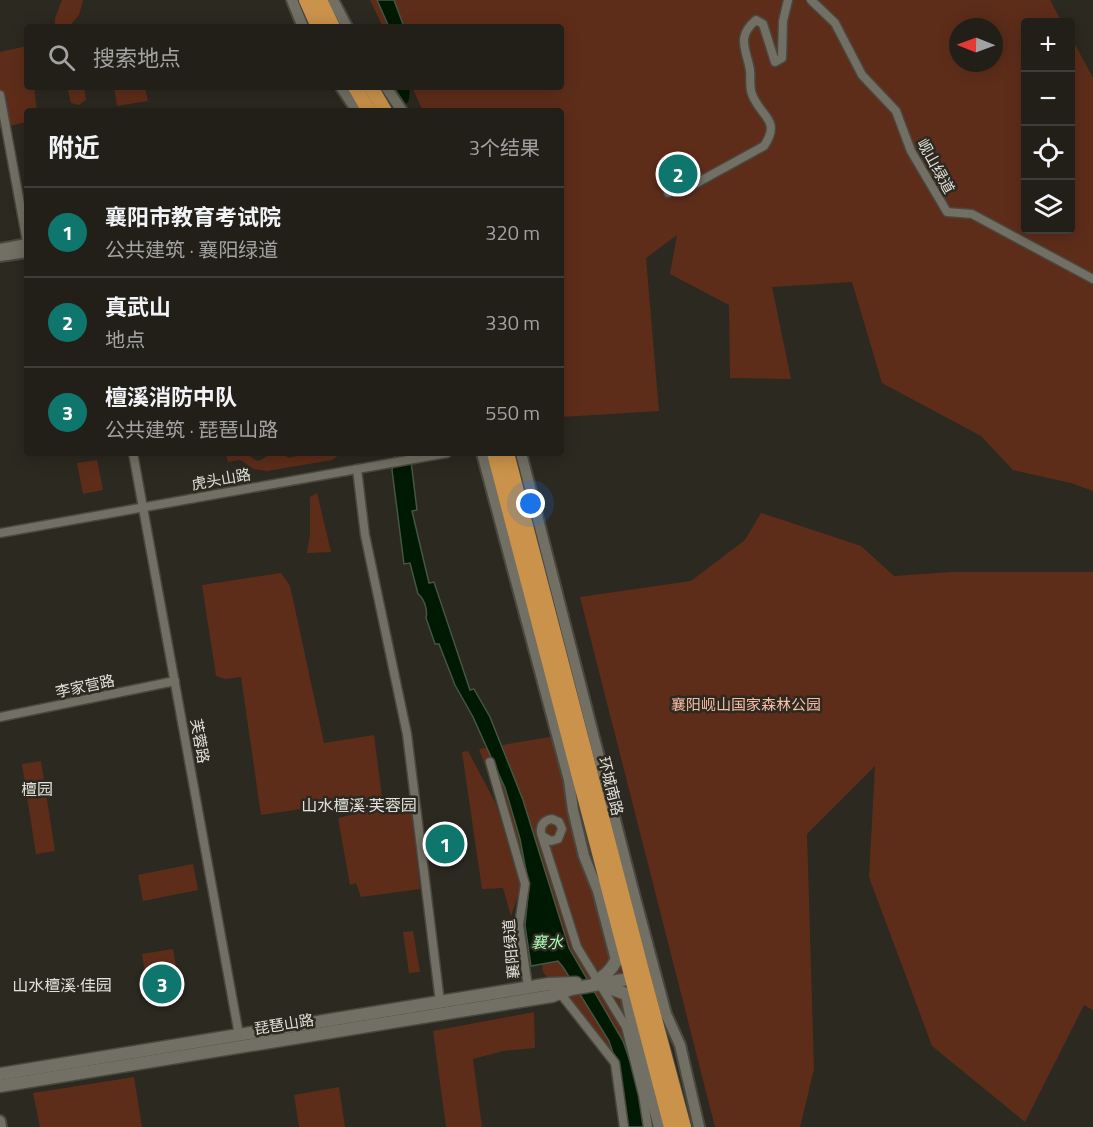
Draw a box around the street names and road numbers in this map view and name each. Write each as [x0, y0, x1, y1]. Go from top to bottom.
street label: 岘山绿道 [911, 134, 961, 198]
street label: 虎头山路 [189, 462, 253, 496]
street label: 李家营路 [53, 669, 117, 703]
street label: 芙蓉路 [185, 717, 215, 765]
street label: 环城南路 [593, 754, 629, 818]
street label: 襄阳绿道 [497, 918, 525, 980]
street label: 琵琶山路 [253, 1008, 315, 1040]

